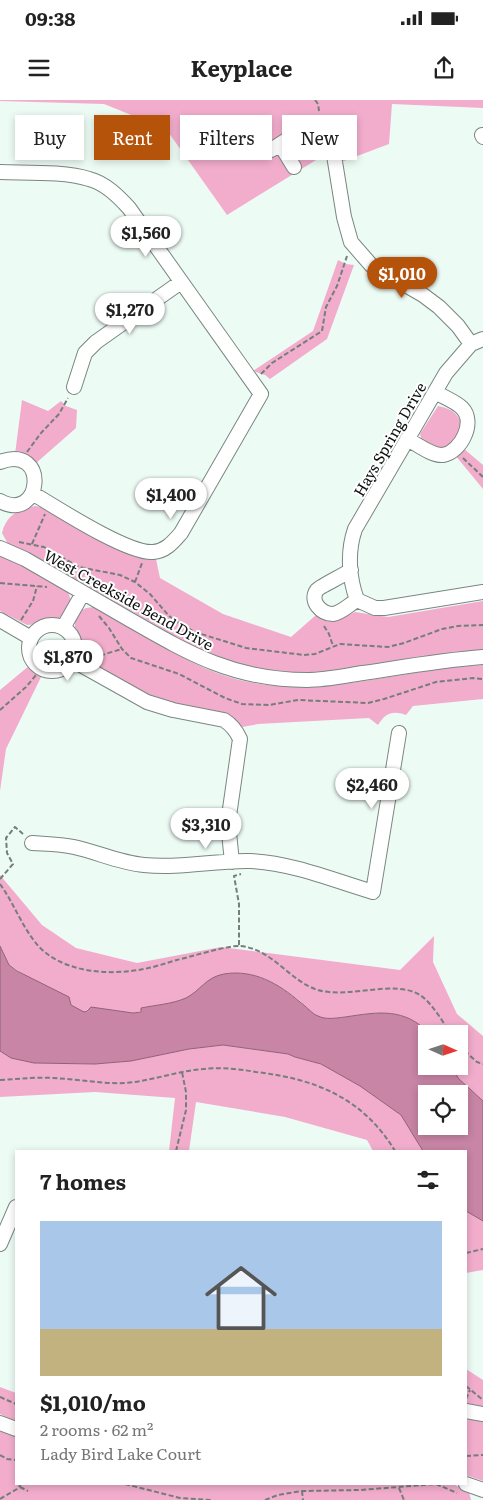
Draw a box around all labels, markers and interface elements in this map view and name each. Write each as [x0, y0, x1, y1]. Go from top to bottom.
text: 09:38 [25, 4, 76, 32]
text: Keyplace [191, 51, 292, 84]
icon: menu [25, 54, 53, 82]
icon: share [430, 54, 458, 82]
chip: Buy [15, 115, 84, 160]
chip: Rent [94, 115, 170, 160]
chip: Filters [180, 115, 272, 160]
chip: New [282, 115, 357, 160]
pin: $1,560 [105, 216, 187, 258]
text: $1,560 [121, 220, 171, 244]
pin: $1,010 [361, 256, 443, 299]
text: $1,010 [378, 261, 426, 285]
pin: $1,270 [89, 292, 171, 335]
text: $1,270 [106, 297, 154, 321]
street label: Hays Spring Drive [347, 377, 431, 501]
pin: $1,400 [130, 478, 212, 520]
text: $1,400 [146, 482, 196, 506]
street label: West Creekside Bend Drive [40, 543, 218, 655]
pin: $1,870 [27, 640, 109, 682]
text: $1,870 [43, 644, 93, 668]
pin: $2,460 [331, 768, 413, 810]
text: $2,460 [346, 772, 398, 796]
pin: $3,310 [165, 808, 247, 850]
text: $3,310 [181, 812, 231, 836]
north arrow [418, 1025, 468, 1075]
map controls [418, 1025, 468, 1135]
button: locate [418, 1085, 468, 1135]
text: 7 homes [40, 1165, 126, 1196]
icon: filters [414, 1166, 442, 1194]
icon: home [196, 1253, 286, 1343]
text: $1,010/mo [40, 1386, 146, 1417]
text: 2 rooms · 62 m² [40, 1417, 153, 1441]
text: Lady Bird Lake Court [40, 1441, 201, 1465]

